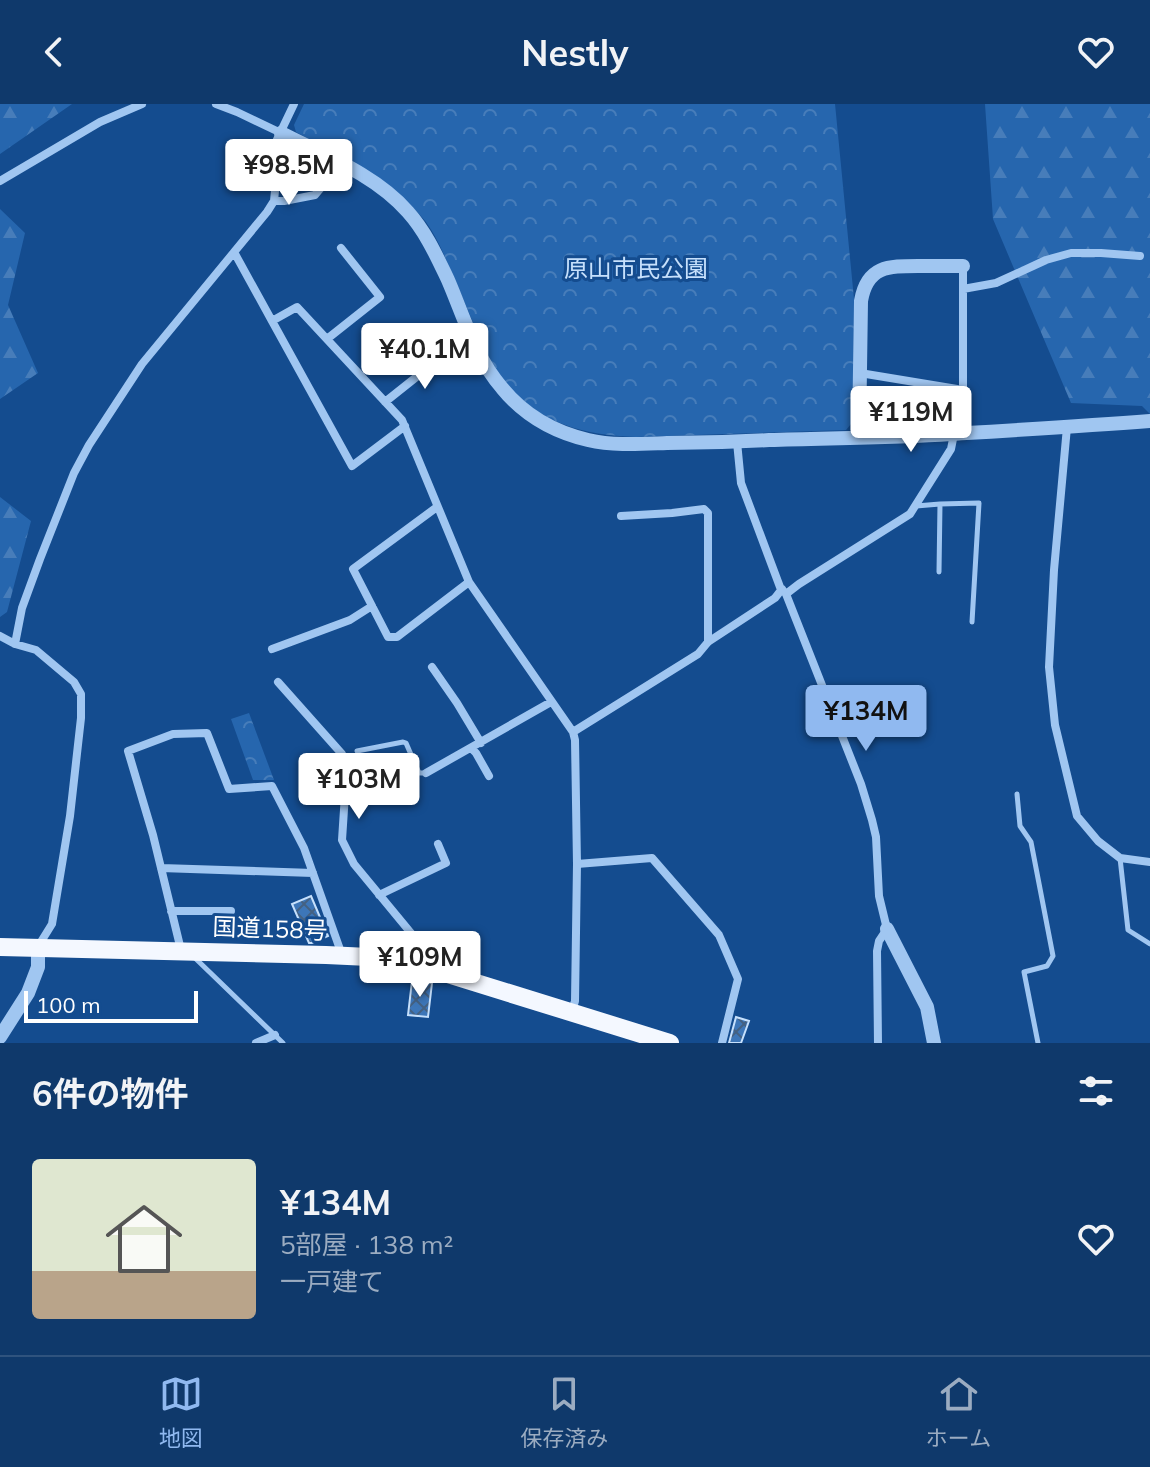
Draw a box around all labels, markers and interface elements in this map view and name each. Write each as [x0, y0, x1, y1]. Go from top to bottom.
icon: back [32, 30, 76, 74]
text: Nestly [521, 30, 629, 75]
icon: heart [1074, 30, 1118, 74]
pin: ¥98.5M [224, 139, 354, 207]
text: ¥98.5M [243, 148, 335, 181]
park label: 原山市民公園 [564, 253, 708, 283]
pin: ¥40.1M [360, 323, 490, 391]
text: ¥40.1M [379, 332, 471, 365]
pin: ¥119M [855, 386, 967, 454]
text: ¥119M [868, 395, 954, 428]
pin: ¥134M [810, 685, 922, 753]
text: ¥134M [823, 694, 909, 727]
pin: ¥103M [303, 753, 415, 821]
text: ¥103M [316, 762, 402, 795]
street label: 国道158号 [212, 911, 328, 945]
pin: ¥109M [364, 931, 476, 999]
text: ¥109M [377, 940, 463, 973]
scale bar [24, 987, 198, 1023]
text: 100 m [36, 991, 101, 1019]
icon: filters [1074, 1069, 1118, 1113]
text: 6件の物件 [32, 1072, 188, 1115]
text: ¥134M [280, 1181, 391, 1224]
icon: home [96, 1191, 192, 1287]
icon: heart [1074, 1217, 1118, 1261]
text: 5部屋 · 138 m² [280, 1228, 453, 1261]
text: 一戸建て [280, 1265, 384, 1298]
tab: 地図 [159, 1372, 203, 1452]
tab: 保存済み [520, 1372, 608, 1452]
tab: ホーム [926, 1372, 991, 1452]

